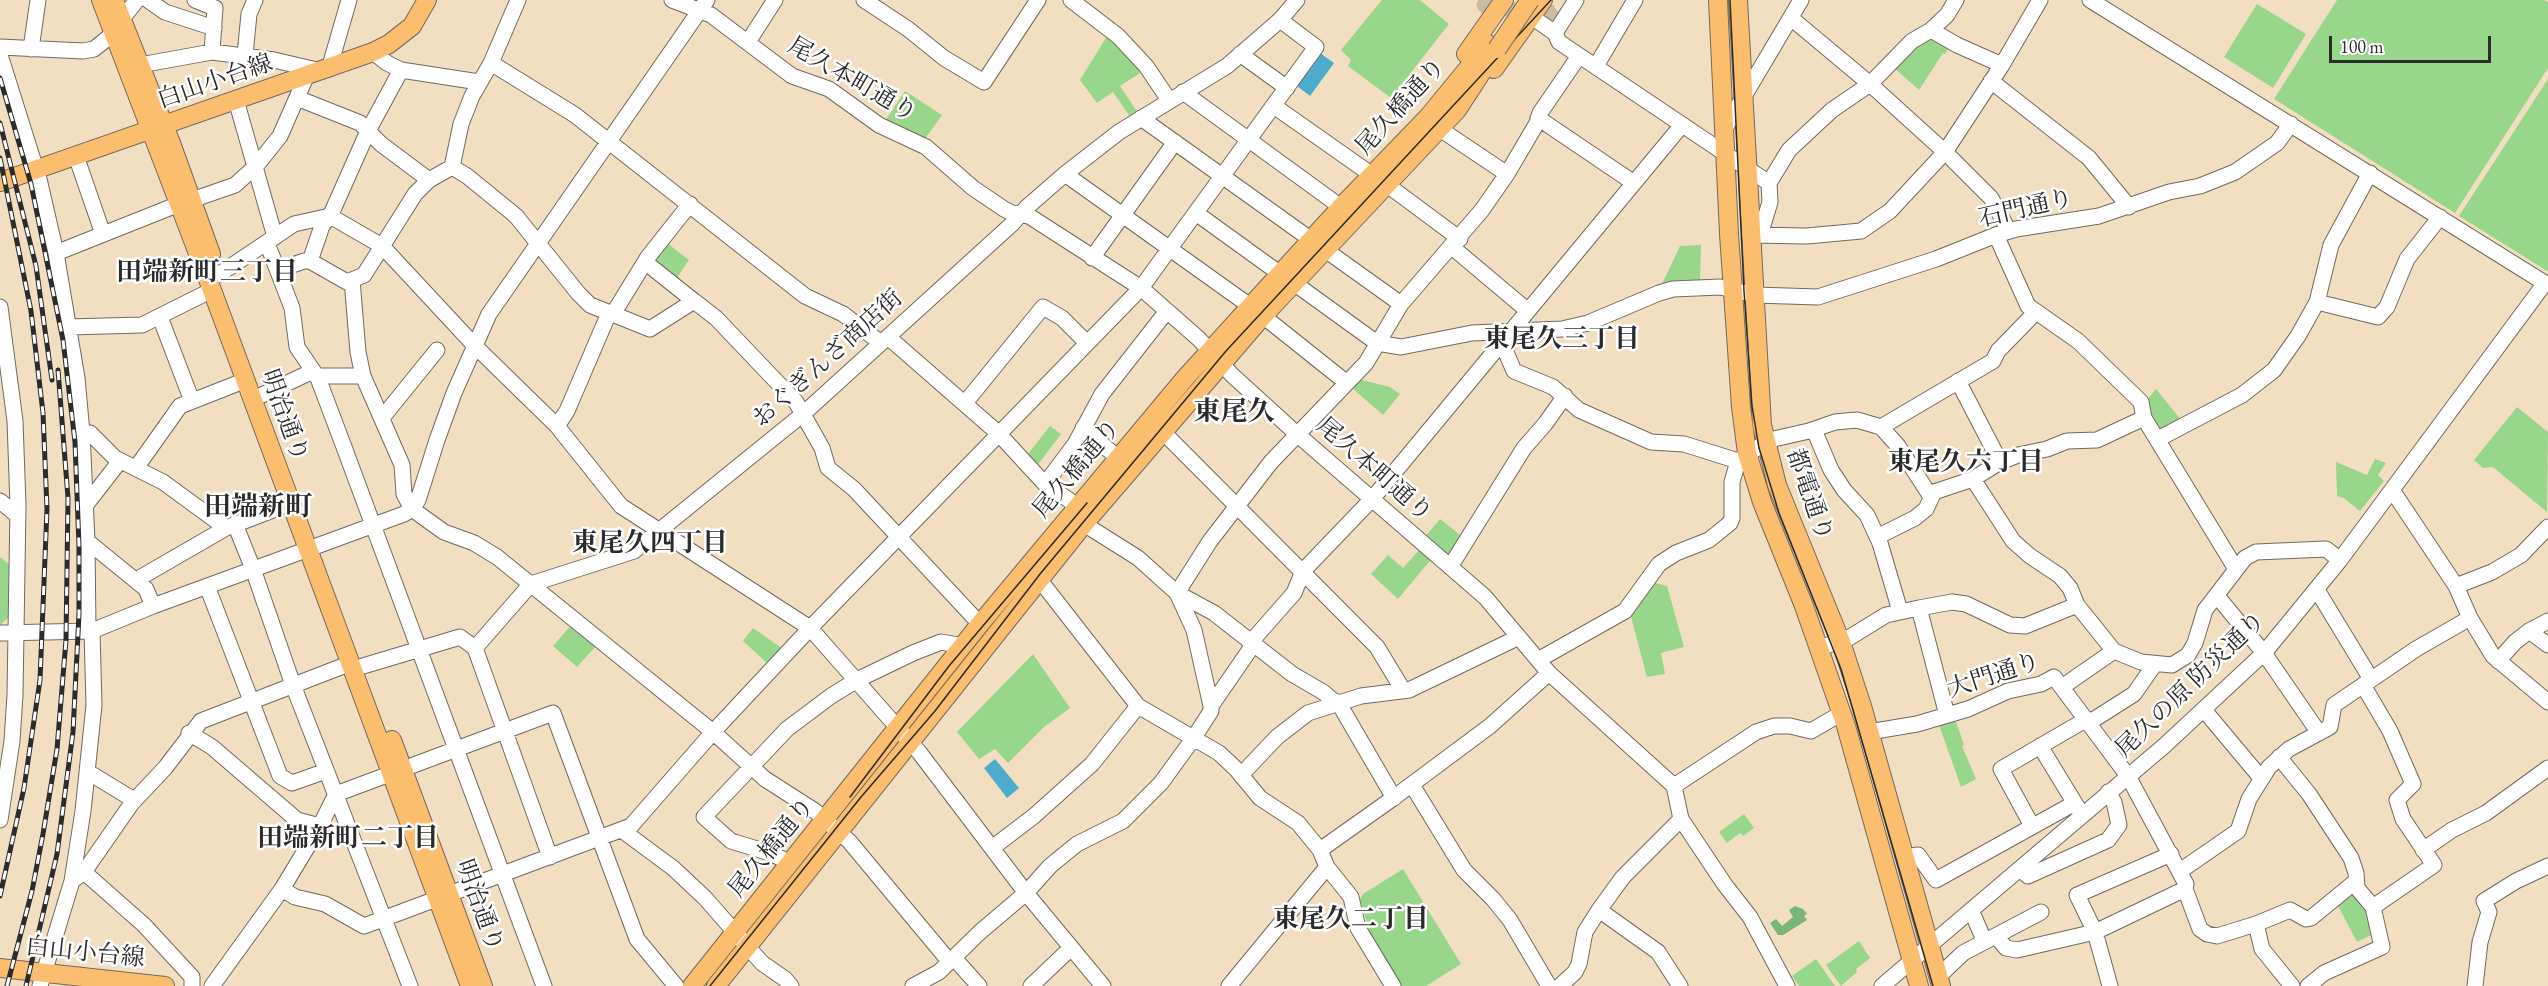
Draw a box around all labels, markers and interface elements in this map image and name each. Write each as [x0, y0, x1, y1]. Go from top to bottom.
scale bar [2332, 24, 2494, 62]
street label: 尾久本町通り [782, 32, 922, 128]
text: 100 m [2340, 35, 2384, 58]
street label: 白山小台線 [154, 49, 276, 115]
street label: 尾久橋通り [1350, 53, 1452, 161]
street label: 石門通り [1976, 184, 2076, 234]
district label: 田端新町三丁目 [116, 257, 298, 289]
street label: おぐぎんざ商店街 [747, 284, 909, 434]
district label: 東尾久三丁目 [1484, 324, 1640, 356]
street label: 明治通り [254, 366, 314, 466]
district label: 東尾久 [1194, 397, 1274, 429]
street label: 尾久本町通り [1310, 412, 1438, 528]
street label: 尾久橋通り [1027, 414, 1127, 524]
street label: 都電通り [1780, 445, 1838, 545]
district label: 東尾久六丁目 [1888, 447, 2044, 479]
district label: 田端新町 [204, 492, 312, 524]
district label: 東尾久四丁目 [572, 528, 728, 560]
street label: 尾久の原 防災通り [2110, 606, 2272, 764]
street label: 大門通り [1944, 647, 2044, 705]
street label: 尾久橋通り [723, 792, 821, 904]
district label: 田端新町二丁目 [257, 823, 439, 855]
street label: 明治通り [449, 856, 509, 956]
district label: 東尾久二丁目 [1273, 904, 1429, 936]
street label: 白山小台線 [24, 932, 146, 974]

